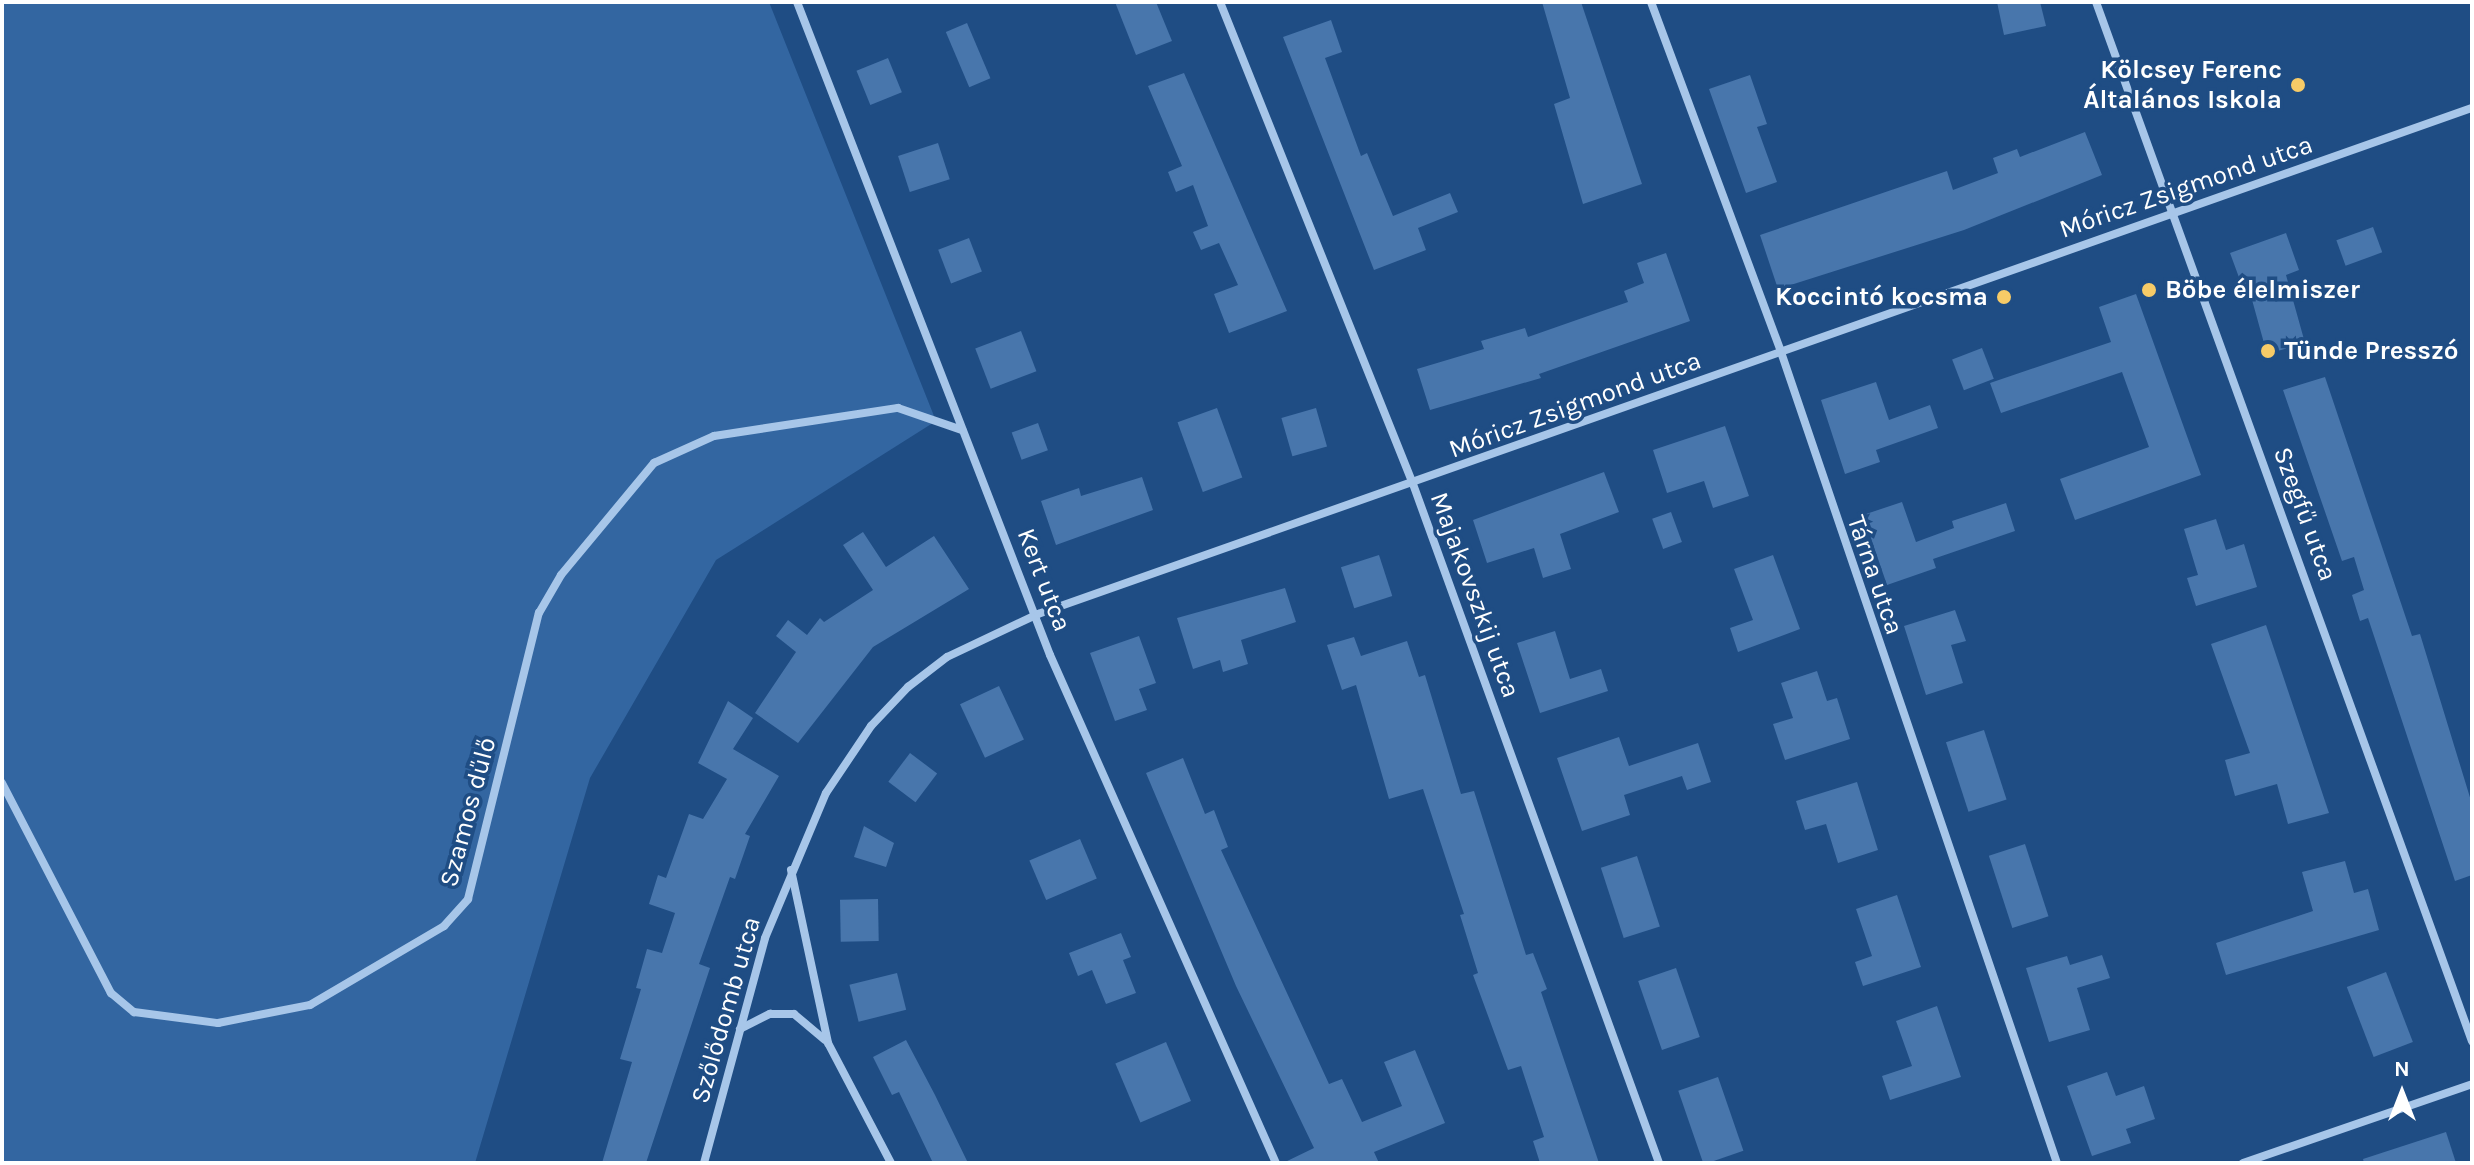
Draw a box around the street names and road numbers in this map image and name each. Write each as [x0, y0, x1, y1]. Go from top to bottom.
street label: Móricz Zsigmond utca [2055, 129, 2317, 245]
street label: Móricz Zsigmond utca [1445, 345, 1705, 465]
street label: Szegfű utca [2266, 443, 2344, 585]
street label: Majakovszkij utca [1423, 488, 1527, 702]
street label: Tárna utca [1840, 511, 1910, 639]
street label: Kert utca [1010, 524, 1078, 636]
street label: Szamos dűlő [433, 734, 503, 890]
street label: Szőlődomb utca [684, 913, 768, 1107]

